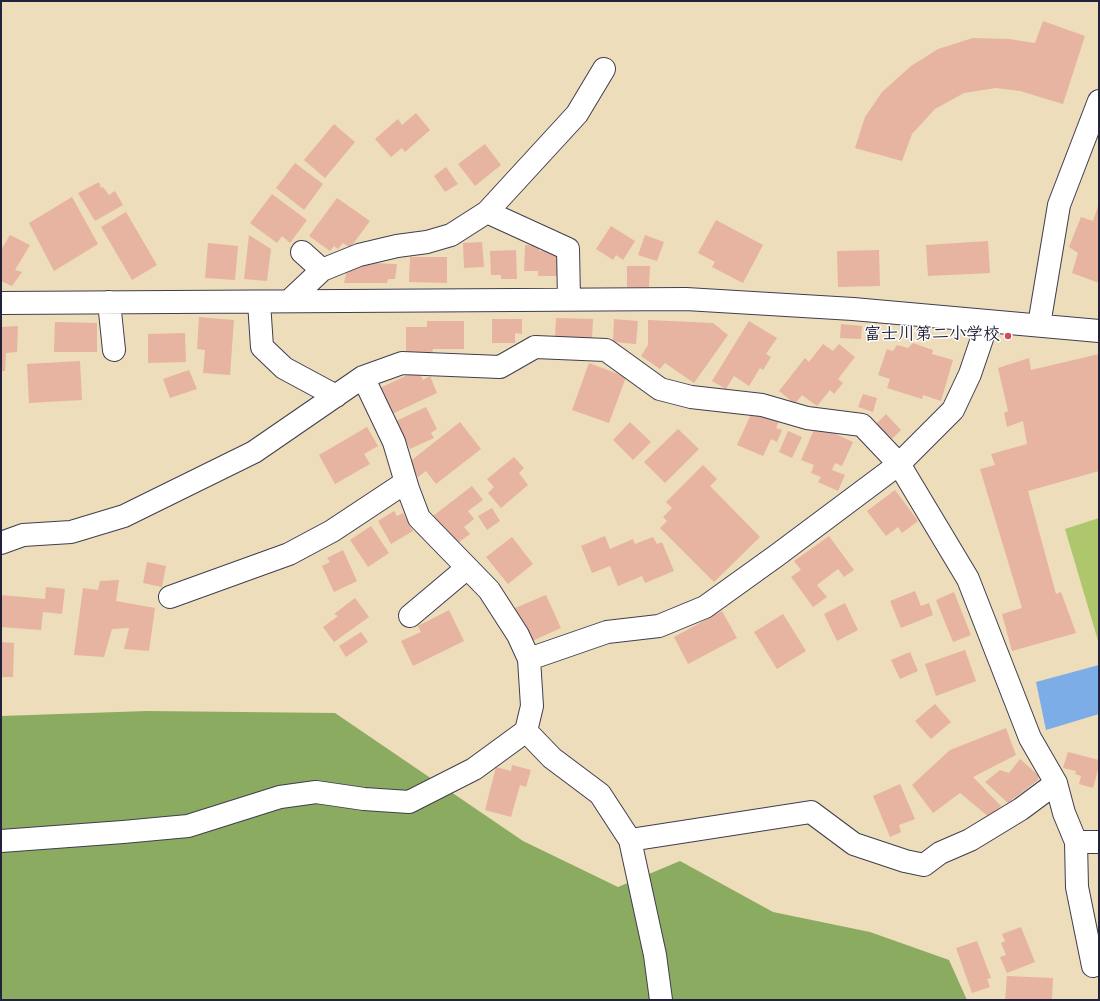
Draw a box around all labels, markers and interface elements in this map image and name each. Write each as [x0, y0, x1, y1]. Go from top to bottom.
place label: 富士川第二小学校 [864, 326, 1000, 346]
marker: 富士川第二小学校 [1003, 331, 1013, 341]

